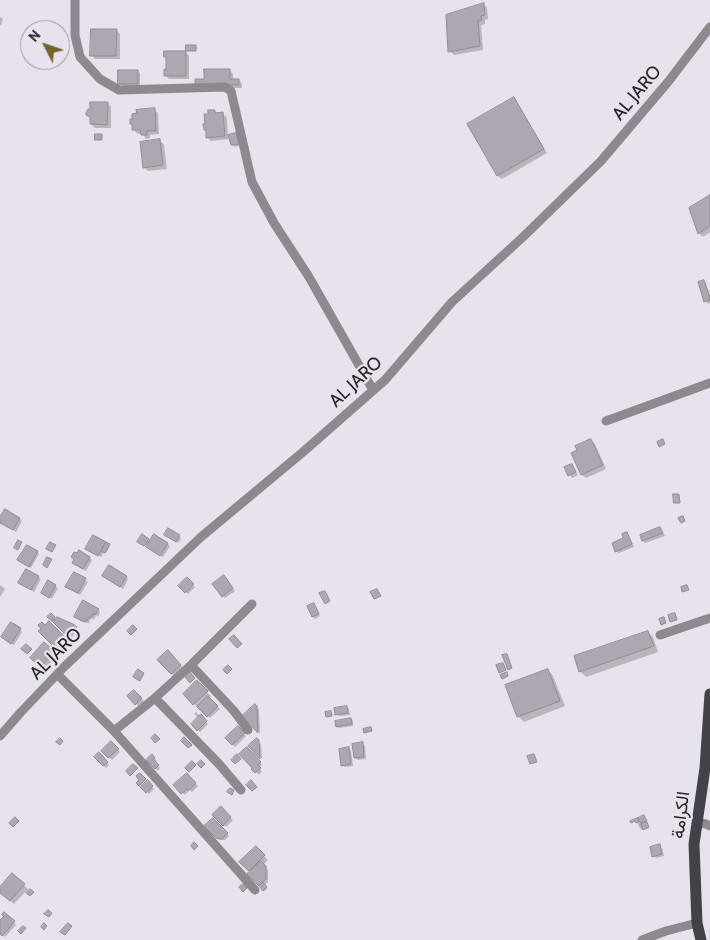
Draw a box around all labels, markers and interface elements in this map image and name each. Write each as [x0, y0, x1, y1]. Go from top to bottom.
north arrow [20, 20, 70, 70]
text: N [24, 26, 44, 45]
street label: AL JARO [608, 61, 666, 125]
street label: AL JARO [325, 352, 387, 412]
street label: AL JARO [26, 624, 86, 684]
street label: الكرامة [667, 790, 695, 840]

